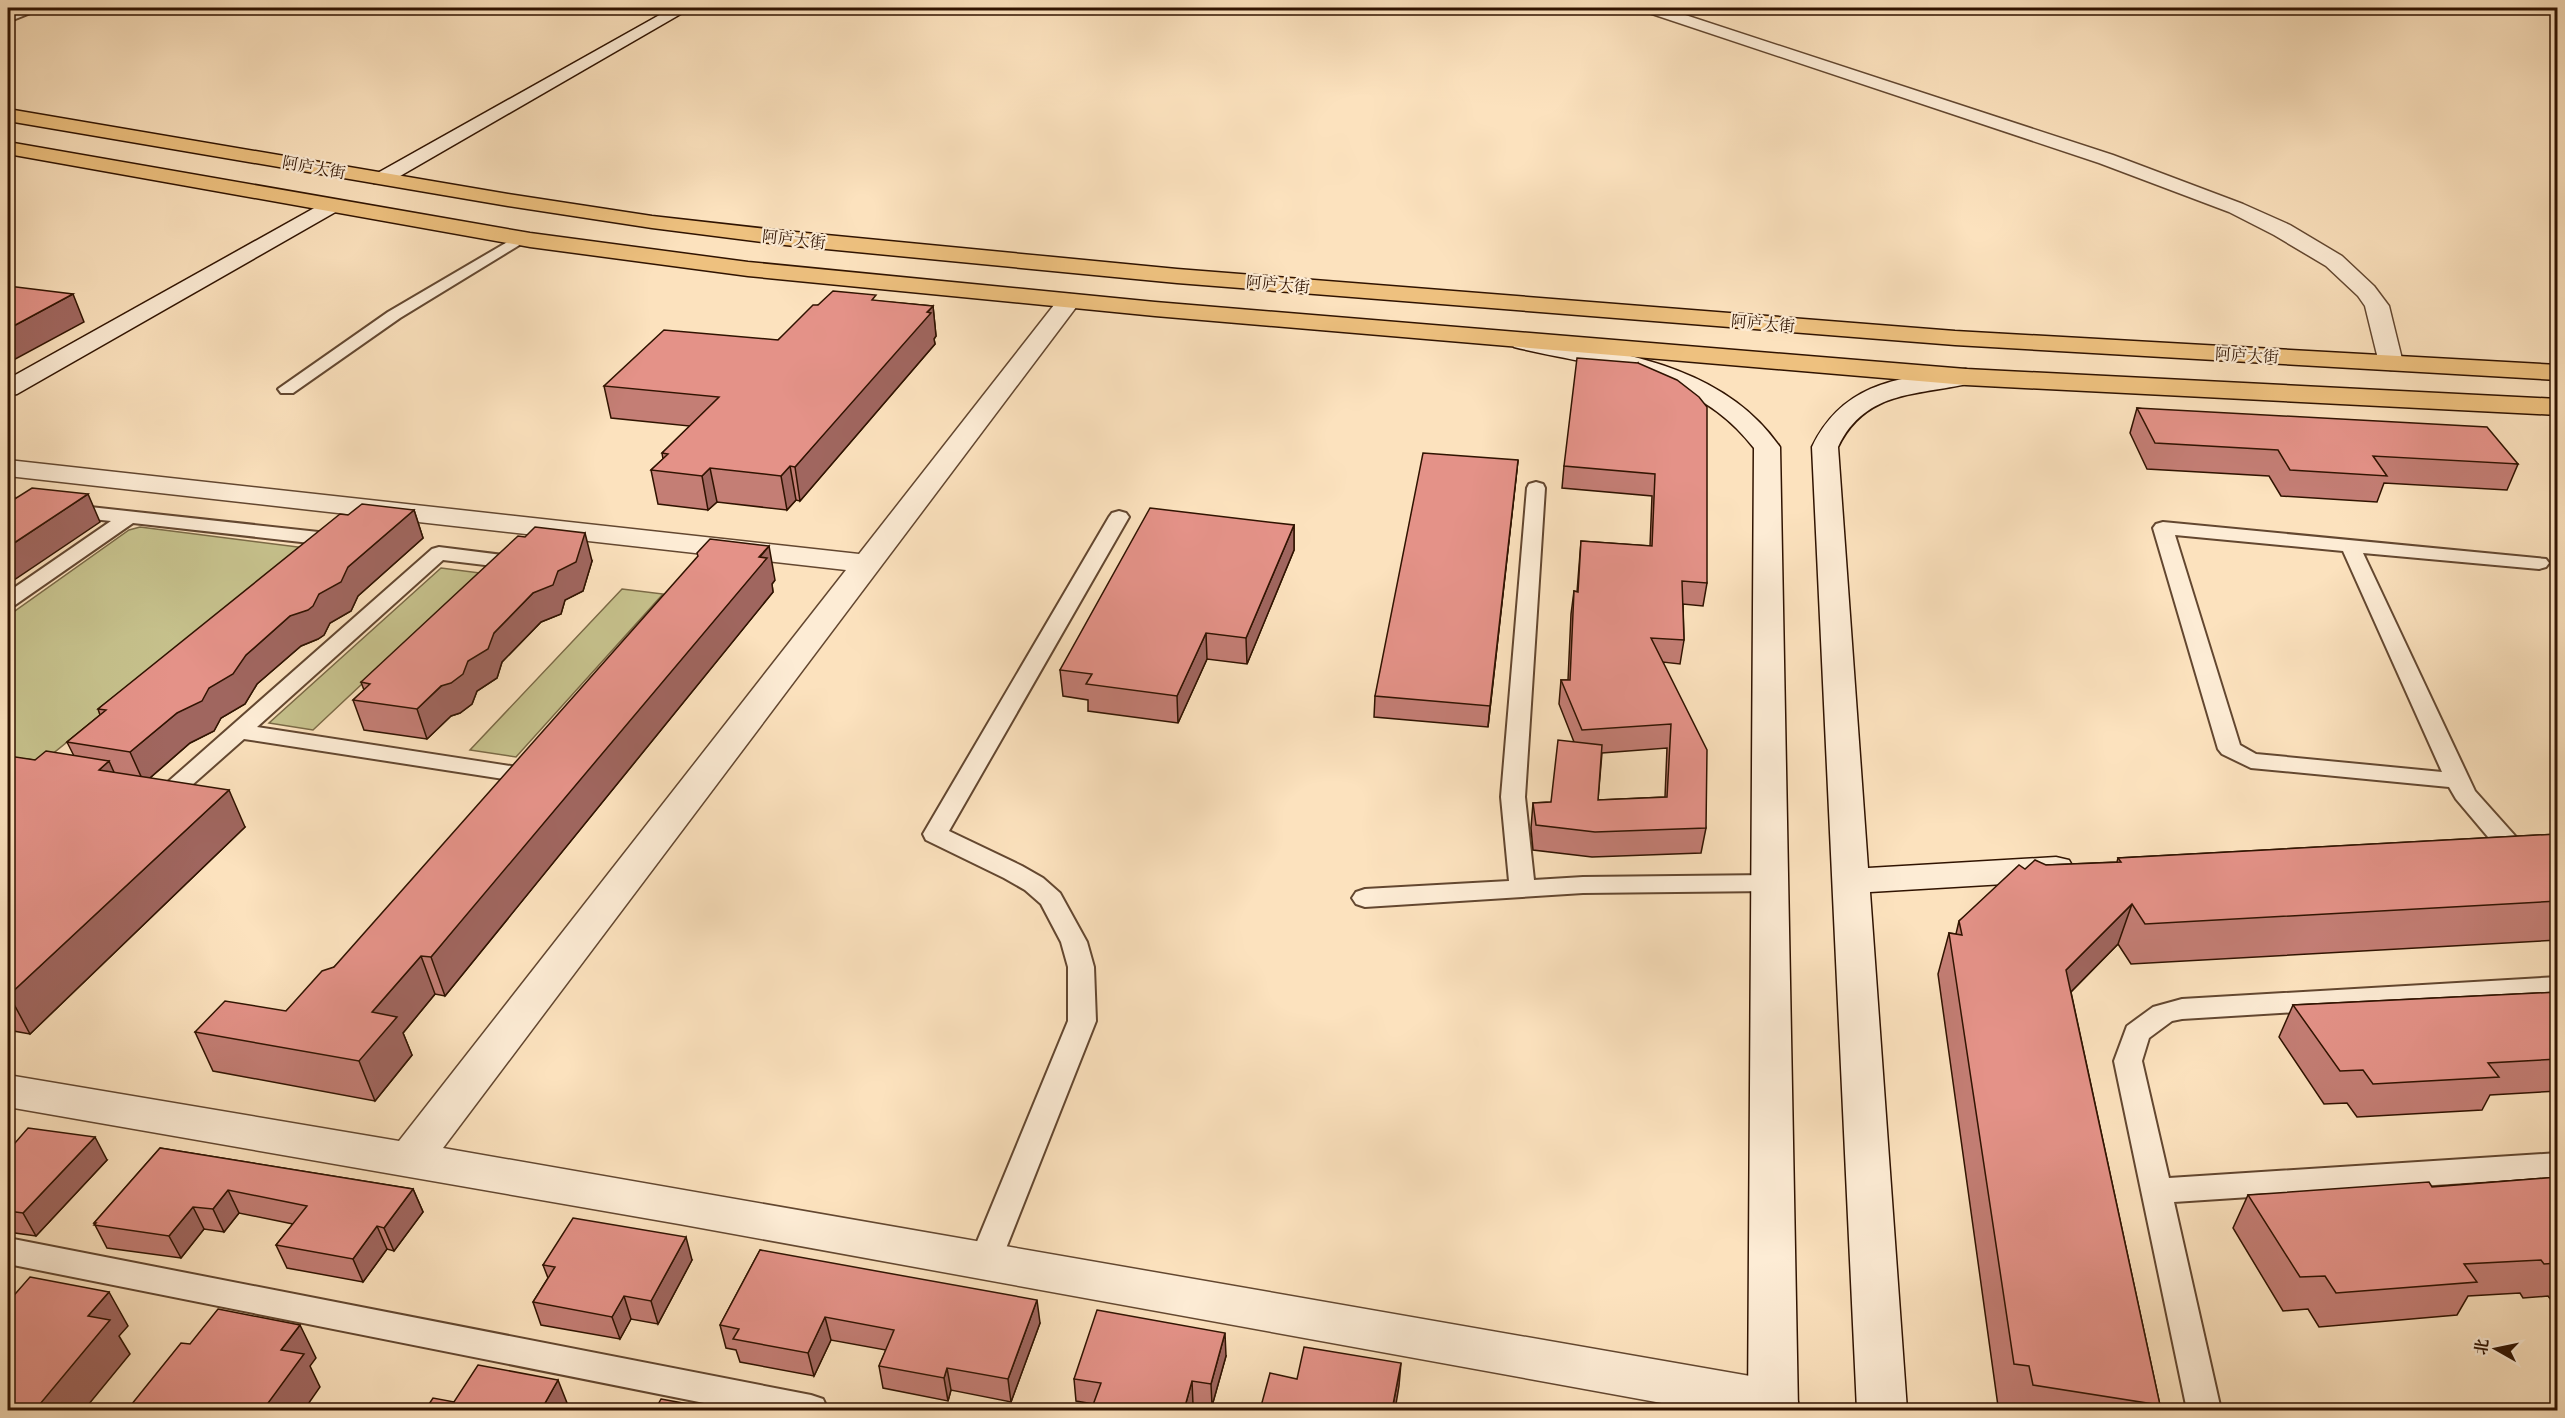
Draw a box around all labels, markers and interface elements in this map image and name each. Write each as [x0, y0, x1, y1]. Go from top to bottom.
street label: 阿庐大街 [281, 153, 347, 183]
street label: 阿庐大街 [761, 227, 827, 253]
street label: 阿庐大街 [1245, 272, 1311, 298]
street label: 阿庐大街 [1730, 311, 1796, 337]
street label: 阿庐大街 [2214, 344, 2279, 368]
north arrow [2466, 1319, 2526, 1379]
text: 北 [2471, 1337, 2493, 1356]

